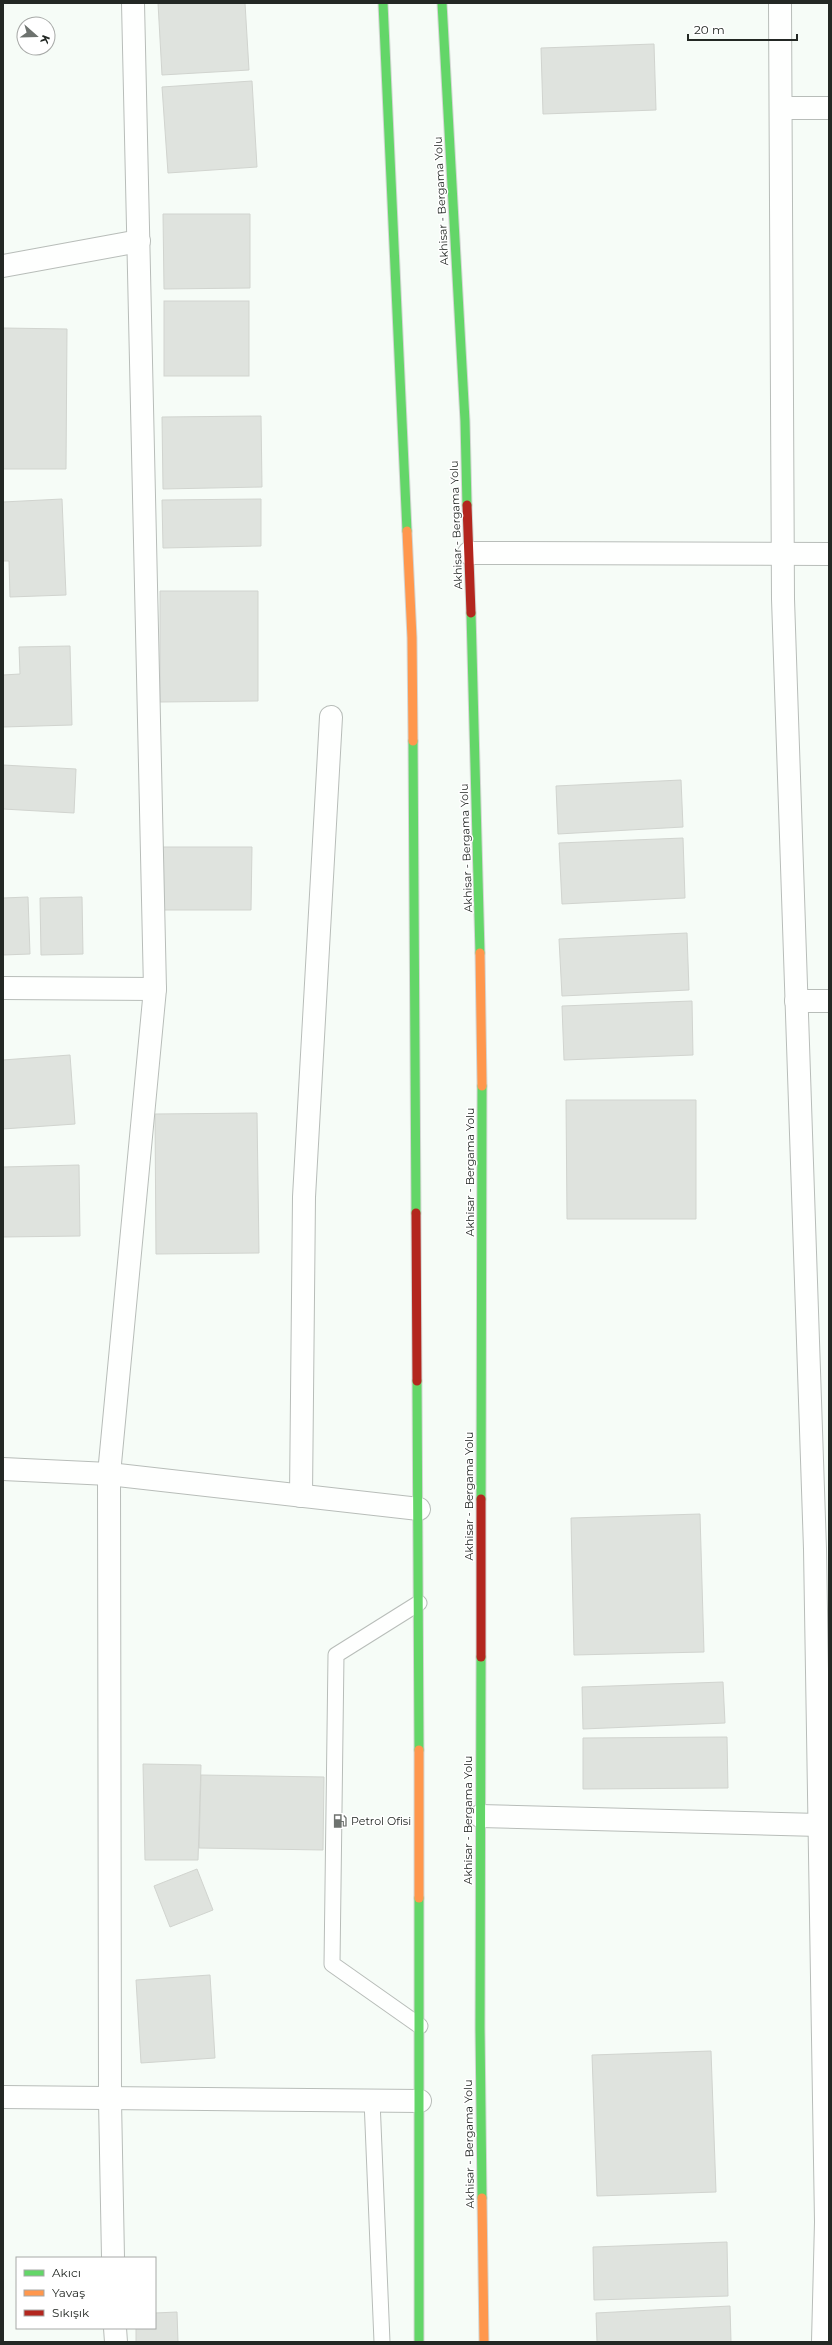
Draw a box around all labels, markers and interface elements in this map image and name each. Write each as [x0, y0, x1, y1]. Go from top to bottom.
north arrow [16, 16, 56, 56]
scale bar [688, 16, 797, 42]
text: 20 m [694, 22, 725, 37]
text: K [37, 33, 53, 46]
street label: Akhisar - Bergama Yolu [431, 136, 451, 266]
street label: Akhisar - Bergama Yolu [447, 460, 465, 590]
street label: Akhisar - Bergama Yolu [457, 783, 475, 913]
street label: Akhisar - Bergama Yolu [463, 1108, 477, 1236]
street label: Akhisar - Bergama Yolu [462, 1432, 476, 1560]
street label: Akhisar - Bergama Yolu [461, 1756, 475, 1884]
fuel station icon: Petrol Ofisi [332, 1813, 348, 1829]
place label: Petrol Ofisi [351, 1814, 411, 1828]
street label: Akhisar - Bergama Yolu [461, 2079, 477, 2209]
legend [16, 2257, 156, 2329]
text: Akıcı [52, 2265, 81, 2280]
text: Yavaş [52, 2285, 85, 2300]
text: Sıkışık [52, 2305, 90, 2320]

